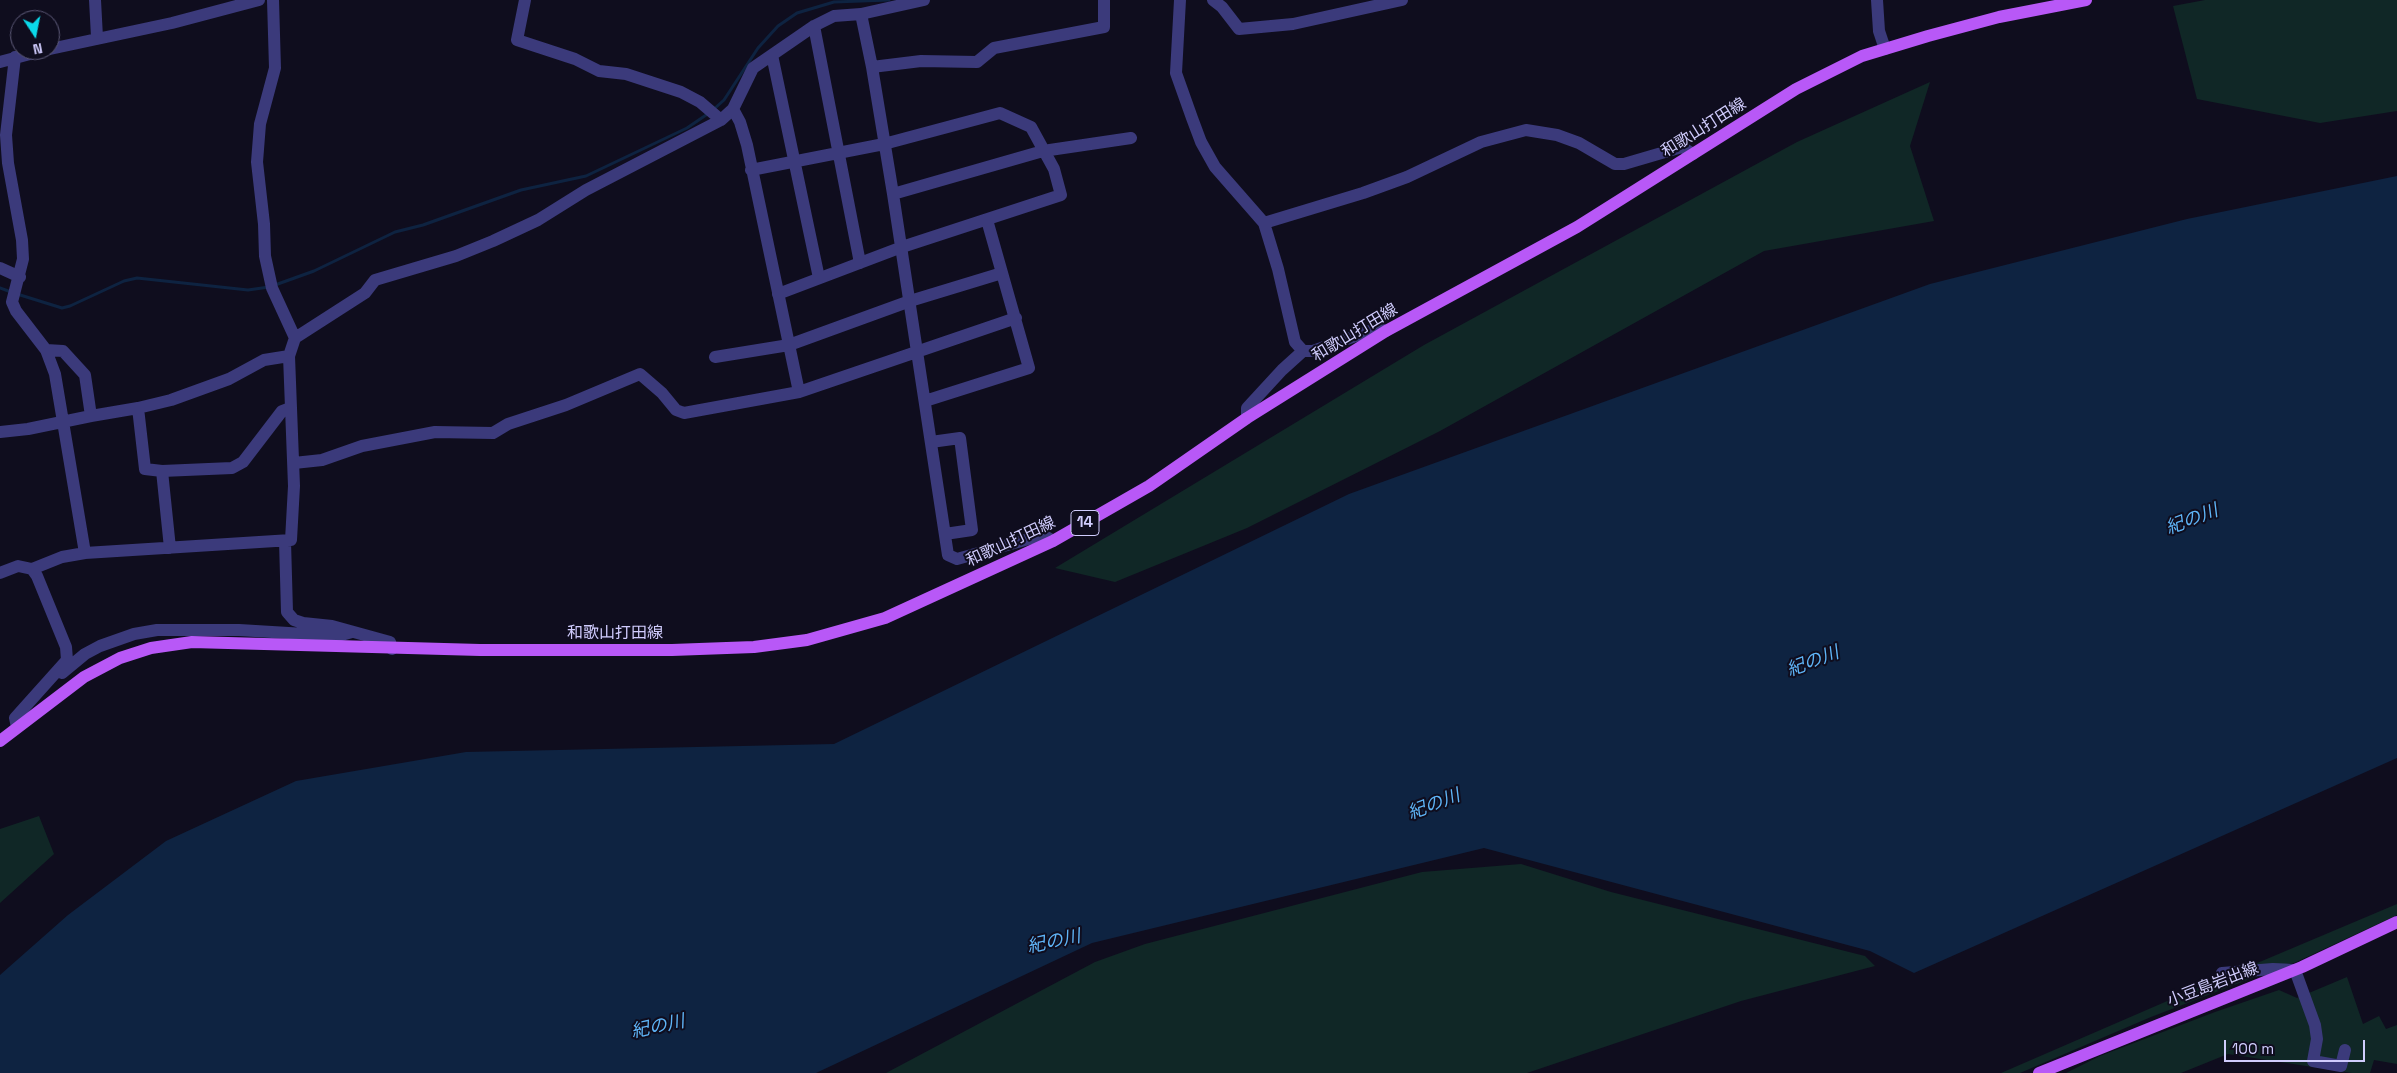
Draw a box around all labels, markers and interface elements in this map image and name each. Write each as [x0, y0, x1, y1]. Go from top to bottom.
north arrow [10, 10, 60, 60]
text: N [31, 39, 44, 58]
street label: 和歌山打田線 [1658, 94, 1750, 162]
street label: 和歌山打田線 [1309, 300, 1401, 366]
water label: 紀の川 [2163, 500, 2221, 540]
road number: 14 [1071, 510, 1099, 536]
street label: 和歌山打田線 [963, 513, 1059, 571]
street label: 和歌山打田線 [567, 624, 663, 644]
water label: 紀の川 [1784, 642, 1842, 682]
water label: 紀の川 [1405, 785, 1463, 825]
water label: 紀の川 [1025, 926, 1083, 958]
street label: 小豆島岩出線 [2165, 959, 2261, 1011]
water label: 紀の川 [629, 1011, 687, 1043]
scale bar [2227, 1030, 2368, 1062]
text: 100 m [2232, 1039, 2274, 1058]

